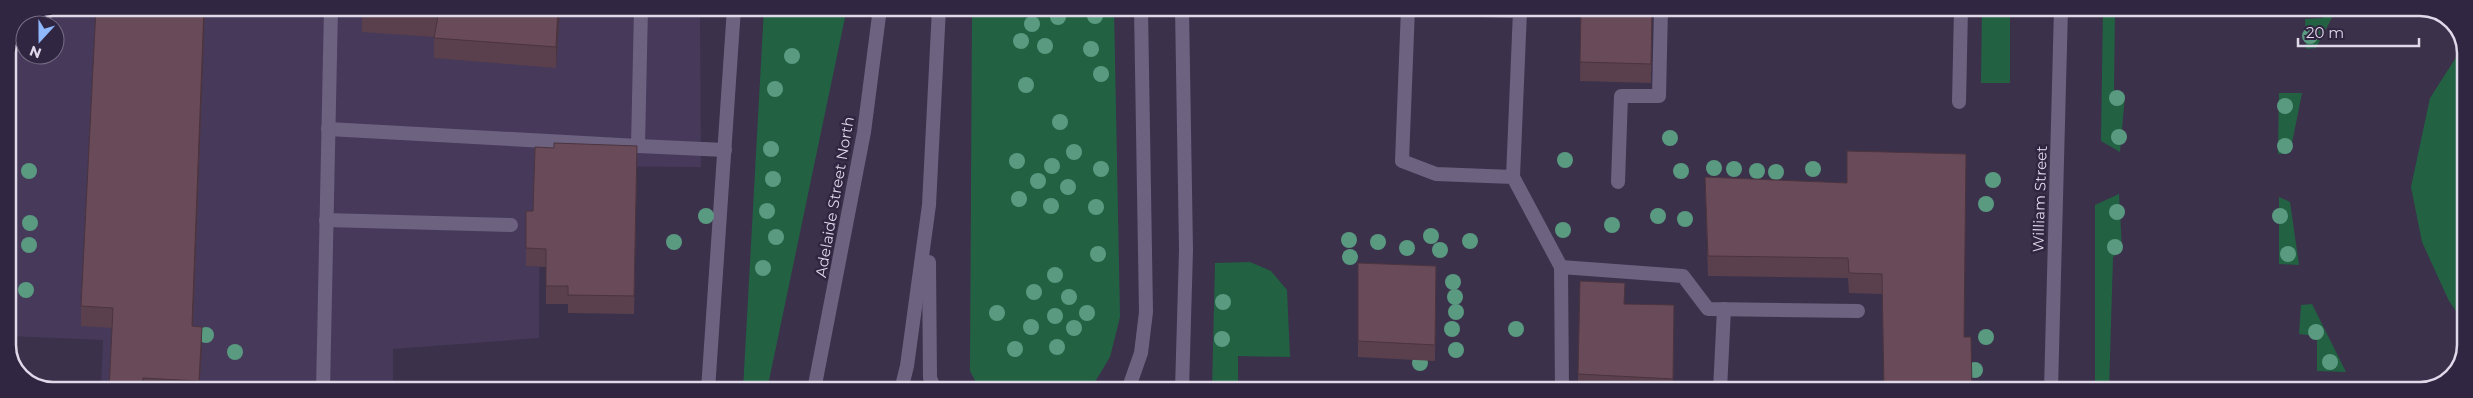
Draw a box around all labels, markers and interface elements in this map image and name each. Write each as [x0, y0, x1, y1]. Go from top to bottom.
north arrow [15, 15, 65, 65]
scale bar [2298, 15, 2419, 47]
text: 20 m [2306, 23, 2344, 42]
text: N [27, 42, 44, 63]
street label: Adelaide Street North [811, 115, 858, 279]
street label: William Street [2028, 145, 2051, 253]

